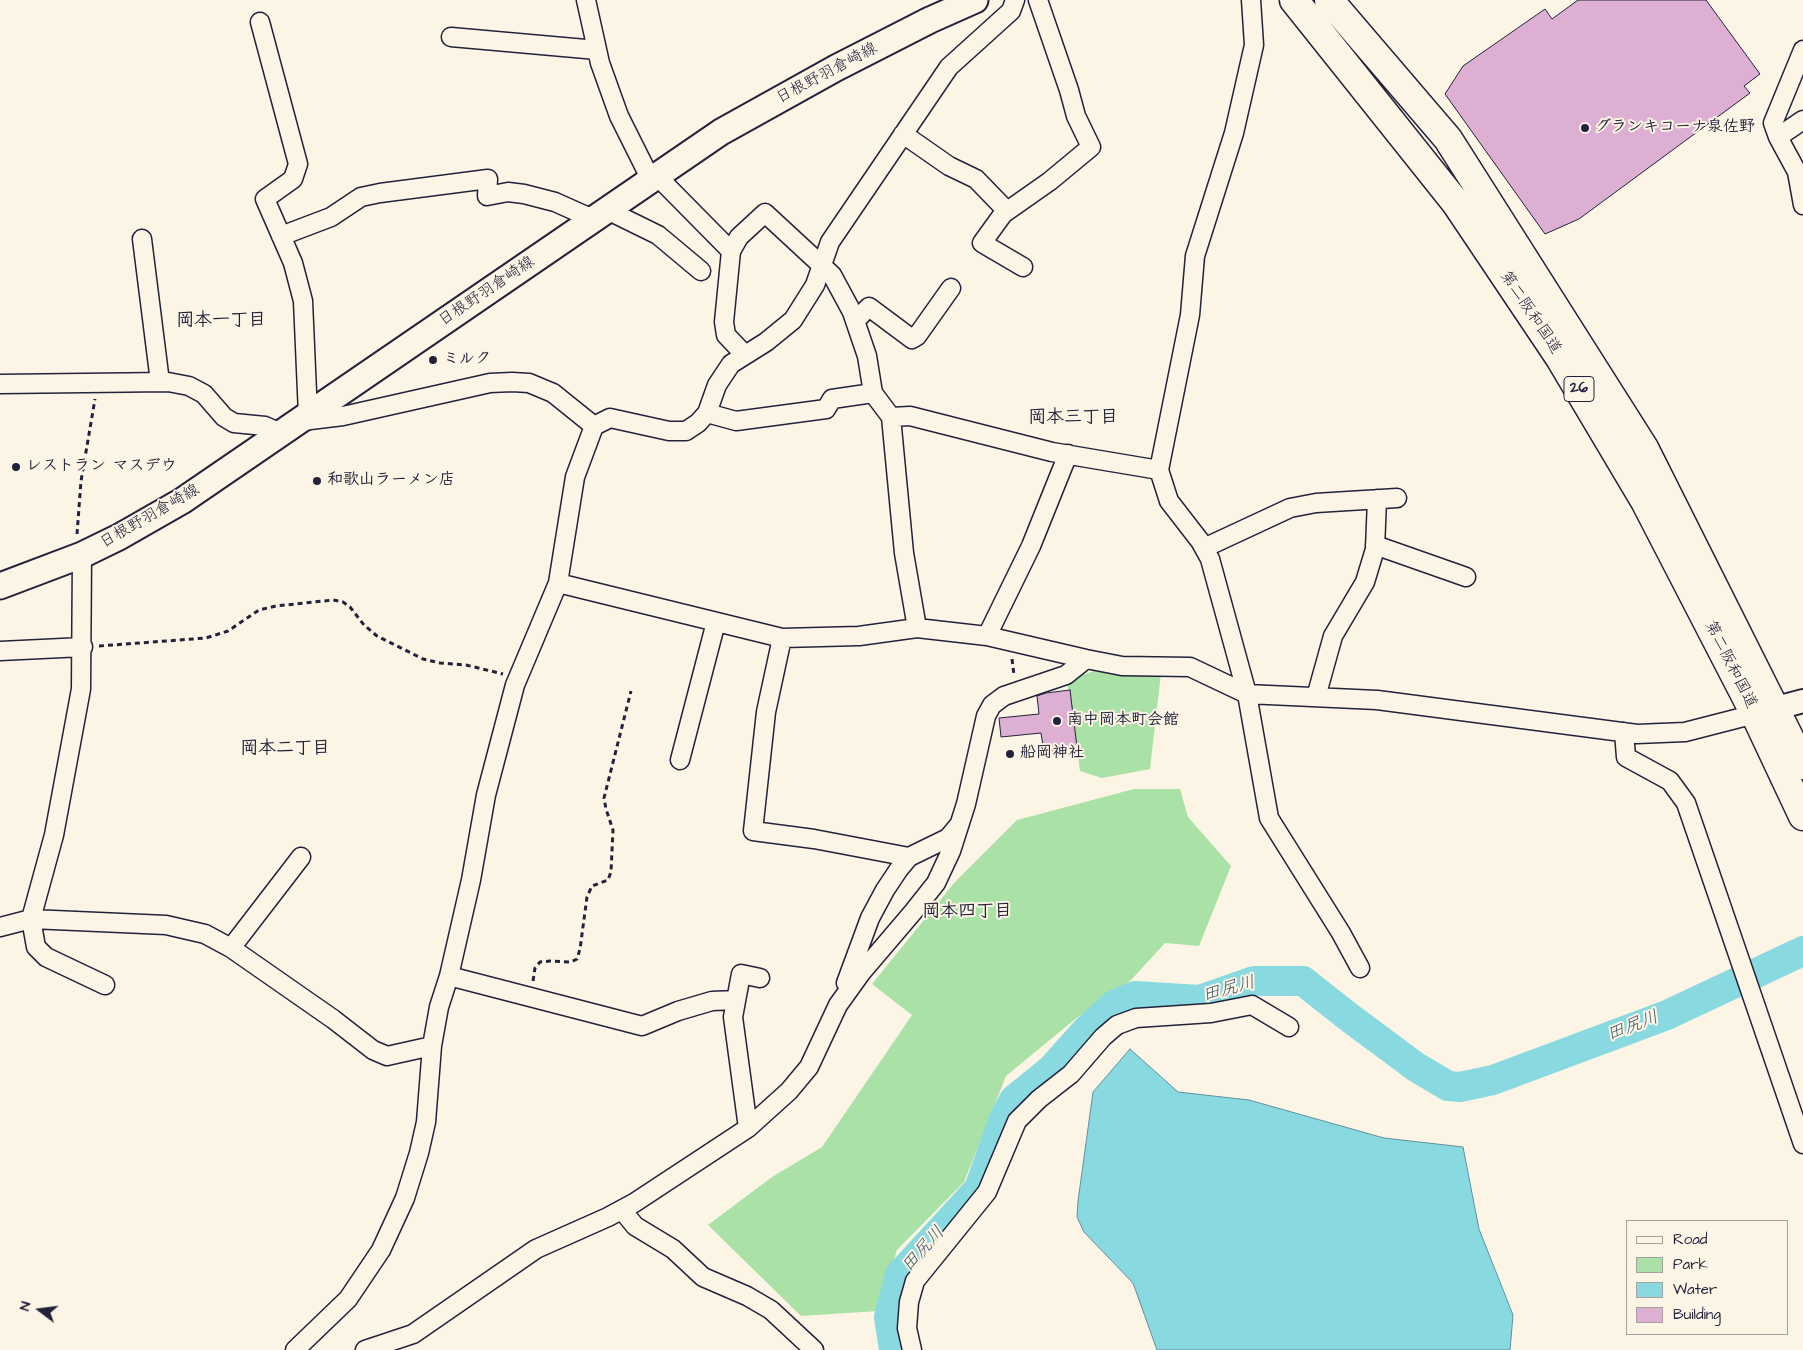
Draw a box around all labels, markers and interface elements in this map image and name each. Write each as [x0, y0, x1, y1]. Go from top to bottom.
street label: 日根野羽倉崎線 [773, 39, 881, 109]
place label: グランキコーナ泉佐野 [1595, 118, 1755, 138]
marker: グランキコーナ泉佐野 [1579, 122, 1591, 134]
street label: 日根野羽倉崎線 [435, 253, 539, 331]
street label: 第二阪和国道 [1495, 268, 1565, 358]
district label: 岡本一丁目 [176, 310, 266, 332]
place label: ミルク [443, 350, 491, 370]
marker: ミルク [427, 354, 439, 366]
road number: 26 [1564, 376, 1594, 402]
district label: 岡本三丁目 [1028, 407, 1118, 429]
place label: レストラン マスデウ [26, 457, 176, 477]
marker: レストラン マスデウ [10, 461, 22, 473]
place label: 和歌山ラーメン店 [327, 471, 455, 491]
marker: 和歌山ラーメン店 [311, 475, 323, 487]
street label: 日根野羽倉崎線 [97, 481, 203, 553]
street label: 第二阪和国道 [1700, 618, 1760, 712]
place label: 南中岡本町会館 [1067, 711, 1179, 731]
marker: 南中岡本町会館 [1051, 715, 1063, 727]
district label: 岡本二丁目 [240, 738, 330, 760]
place label: 船岡神社 [1020, 744, 1084, 764]
marker: 船岡神社 [1004, 748, 1016, 760]
district label: 岡本四丁目 [922, 901, 1012, 923]
water label: 田尻川 [1200, 973, 1258, 1007]
water label: 田尻川 [1604, 1007, 1662, 1047]
legend [1626, 1220, 1788, 1335]
water label: 田尻川 [898, 1223, 950, 1277]
text: Road [1673, 1229, 1707, 1250]
text: Park [1673, 1254, 1708, 1275]
text: Water [1673, 1279, 1717, 1300]
north arrow [15, 1285, 65, 1335]
text: N [15, 1299, 36, 1313]
text: Building [1673, 1304, 1721, 1325]

